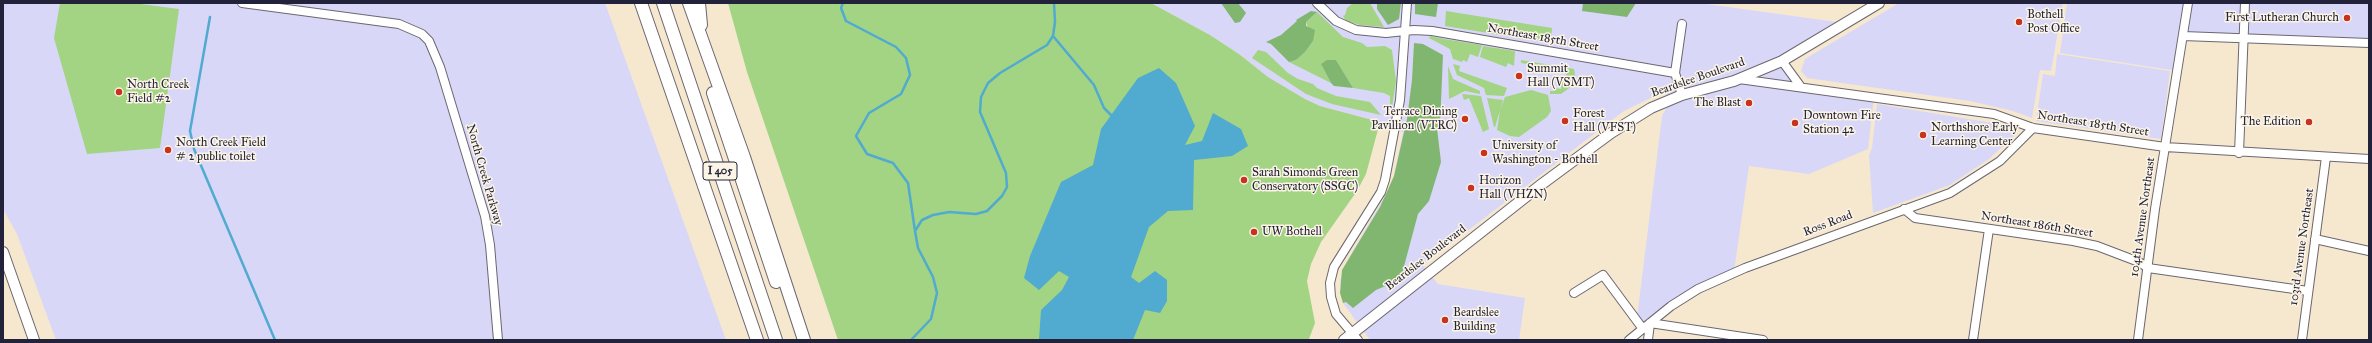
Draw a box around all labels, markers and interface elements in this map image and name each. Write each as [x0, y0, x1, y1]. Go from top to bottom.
place label: Bothell Post Office [2027, 8, 2080, 36]
place label: First Lutheran Church [2225, 11, 2339, 25]
marker: First Lutheran Church [2342, 13, 2352, 23]
marker: Bothell Post Office [2014, 17, 2024, 27]
street label: Northeast 185th Street [1486, 21, 1600, 55]
street label: Beardslee Boulevard [1649, 55, 1747, 101]
place label: Summit Hall (VSMT) [1527, 62, 1595, 90]
marker: Summit Hall (VSMT) [1514, 71, 1524, 81]
place label: North Creek Field #2 [127, 78, 189, 106]
marker: North Creek Field #2 [114, 87, 124, 97]
place label: The Blast [1694, 96, 1741, 110]
marker: The Blast [1744, 98, 1754, 108]
place label: Terrace Dining Pavillion (VTRC) [1371, 105, 1457, 133]
place label: Forest Hall (VFST) [1573, 107, 1636, 135]
street label: Northeast 185th Street [2036, 108, 2150, 140]
place label: Downtown Fire Station 42 [1803, 109, 1881, 137]
marker: Terrace Dining Pavillion (VTRC) [1460, 114, 1470, 124]
place label: The Edition [2241, 115, 2301, 129]
marker: Forest Hall (VFST) [1560, 116, 1570, 126]
marker: The Edition [2304, 117, 2314, 127]
marker: Downtown Fire Station 42 [1790, 118, 1800, 128]
place label: Northshore Early Learning Center [1931, 121, 2018, 149]
street label: North Creek Parkway [463, 123, 505, 227]
marker: Northshore Early Learning Center [1918, 130, 1928, 140]
place label: North Creek Field # 2 public toilet [176, 136, 266, 164]
place label: University of Washington - Bothell [1492, 139, 1598, 167]
marker: North Creek Field # 2 public toilet [163, 145, 173, 155]
marker: University of Washington - Bothell [1479, 148, 1489, 158]
street label: 104th Avenue Northeast [2127, 156, 2159, 278]
road number: I 405 [703, 162, 737, 180]
place label: Sarah Simonds Green Conservatory (SSGC) [1252, 166, 1358, 194]
place label: Horizon Hall (VHZN) [1479, 174, 1547, 202]
marker: Sarah Simonds Green Conservatory (SSGC) [1239, 175, 1249, 185]
marker: Horizon Hall (VHZN) [1466, 183, 1476, 193]
street label: 103rd Avenue Northeast [2287, 187, 2317, 307]
street label: Ross Road [1801, 208, 1855, 240]
street label: Northeast 186th Street [1980, 209, 2094, 241]
street label: Beardslee Boulevard [1383, 222, 1469, 294]
place label: UW Bothell [1262, 225, 1322, 239]
marker: UW Bothell [1249, 227, 1259, 237]
place label: Beardslee Building [1453, 306, 1499, 334]
marker: Beardslee Building [1440, 315, 1450, 325]

